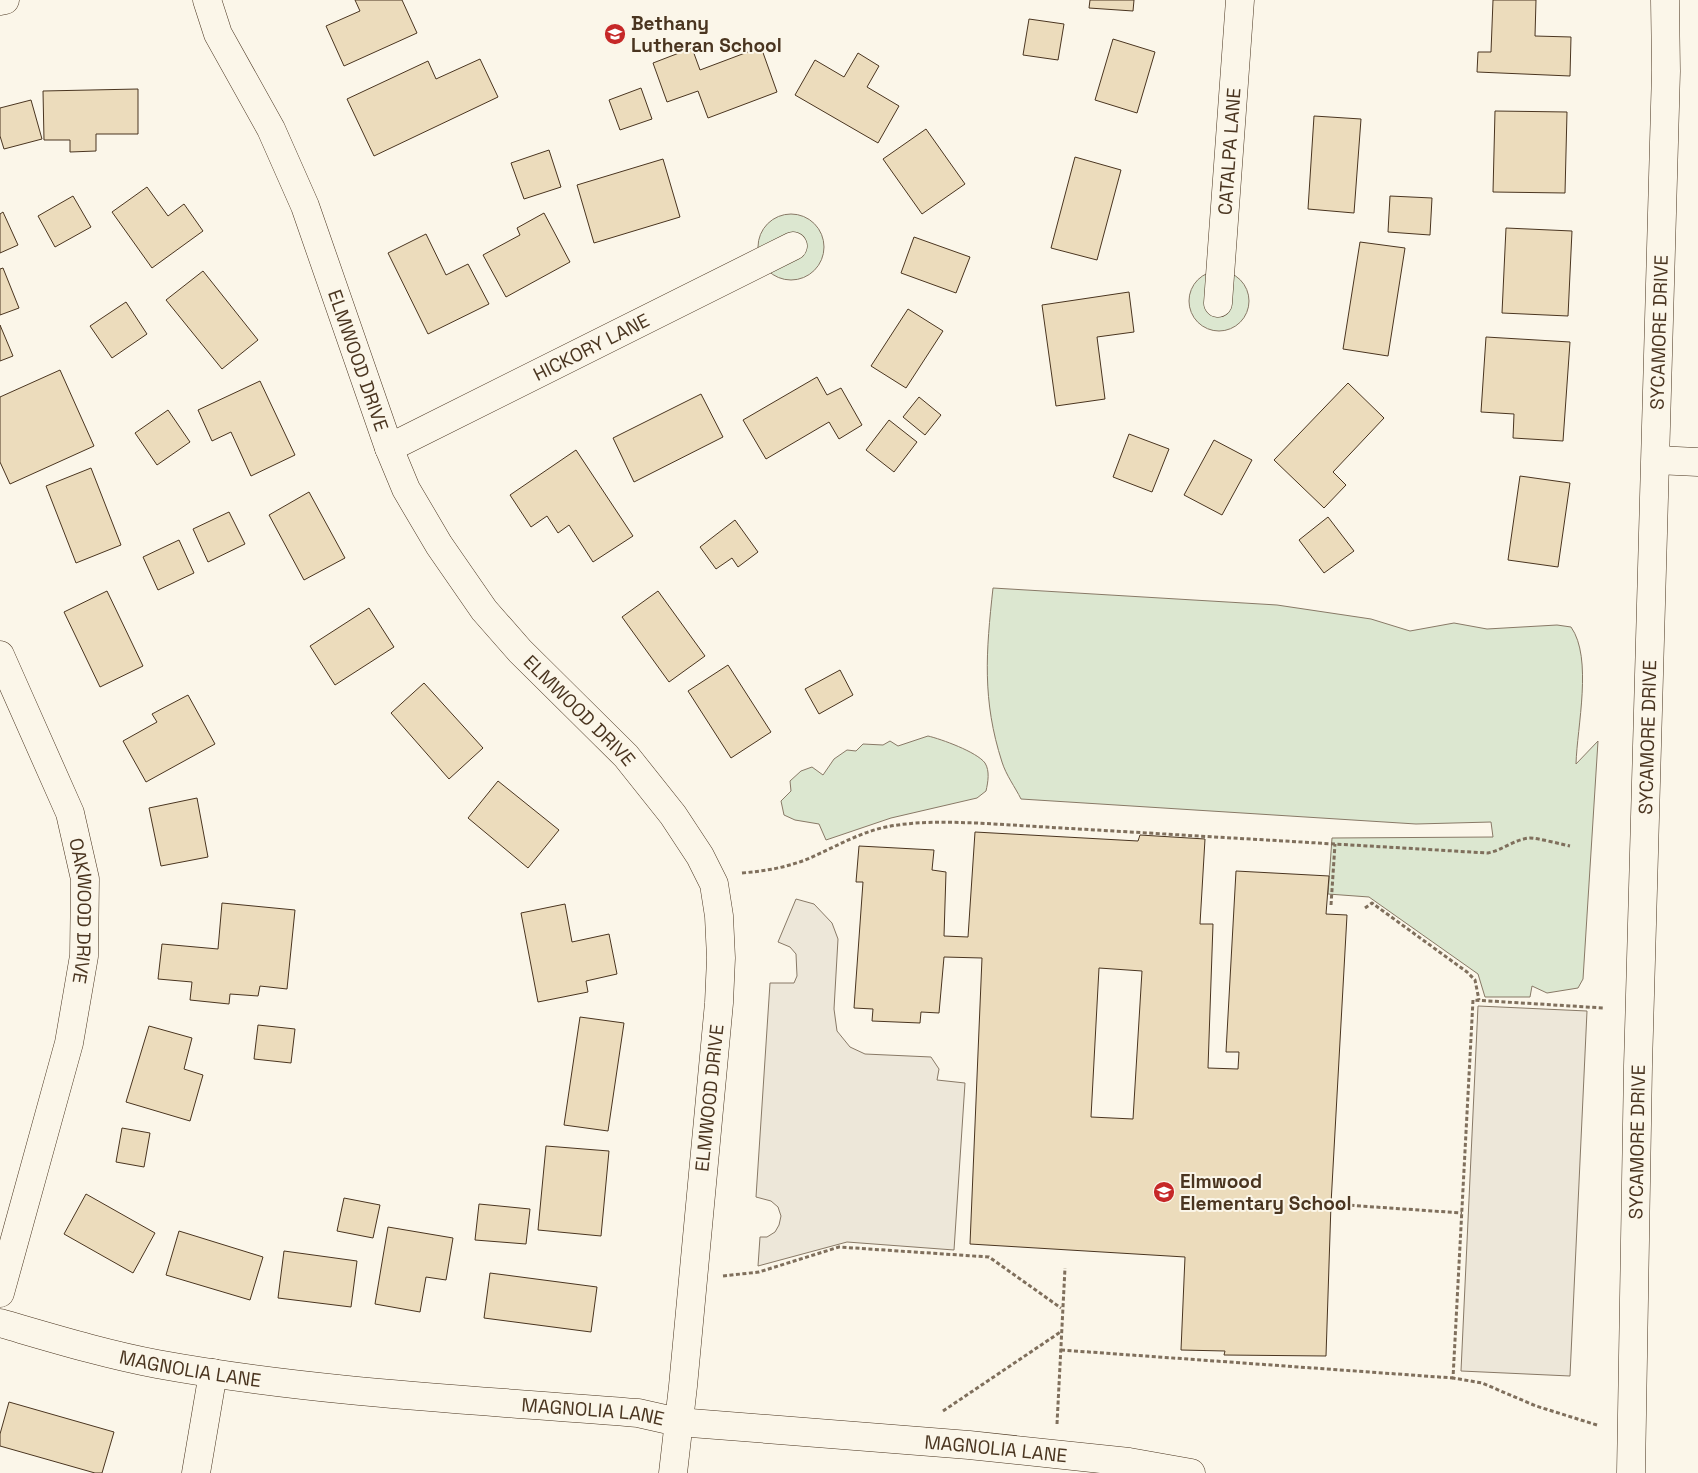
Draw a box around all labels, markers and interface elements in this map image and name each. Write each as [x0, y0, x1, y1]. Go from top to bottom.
place label: Bethany Lutheran School [631, 11, 782, 58]
school or university icon: Bethany Lutheran School [603, 22, 627, 46]
street label: CATALPA LANE [1212, 87, 1247, 216]
street label: SYCAMORE DRIVE [1644, 255, 1674, 410]
street label: ELMWOOD DRIVE [322, 286, 394, 435]
street label: HICKORY LANE [529, 308, 654, 387]
street label: ELMWOOD DRIVE [518, 650, 641, 771]
street label: SYCAMORE DRIVE [1633, 659, 1662, 815]
street label: OAKWOOD DRIVE [63, 835, 97, 986]
street label: ELMWOOD DRIVE [689, 1023, 730, 1173]
street label: SYCAMORE DRIVE [1623, 1064, 1651, 1220]
place label: Elmwood Elementary School [1180, 1169, 1352, 1216]
school or university icon: Elmwood Elementary School [1152, 1180, 1176, 1204]
street label: MAGNOLIA LANE [117, 1344, 263, 1393]
street label: MAGNOLIA LANE [521, 1392, 667, 1432]
street label: MAGNOLIA LANE [923, 1430, 1068, 1468]

